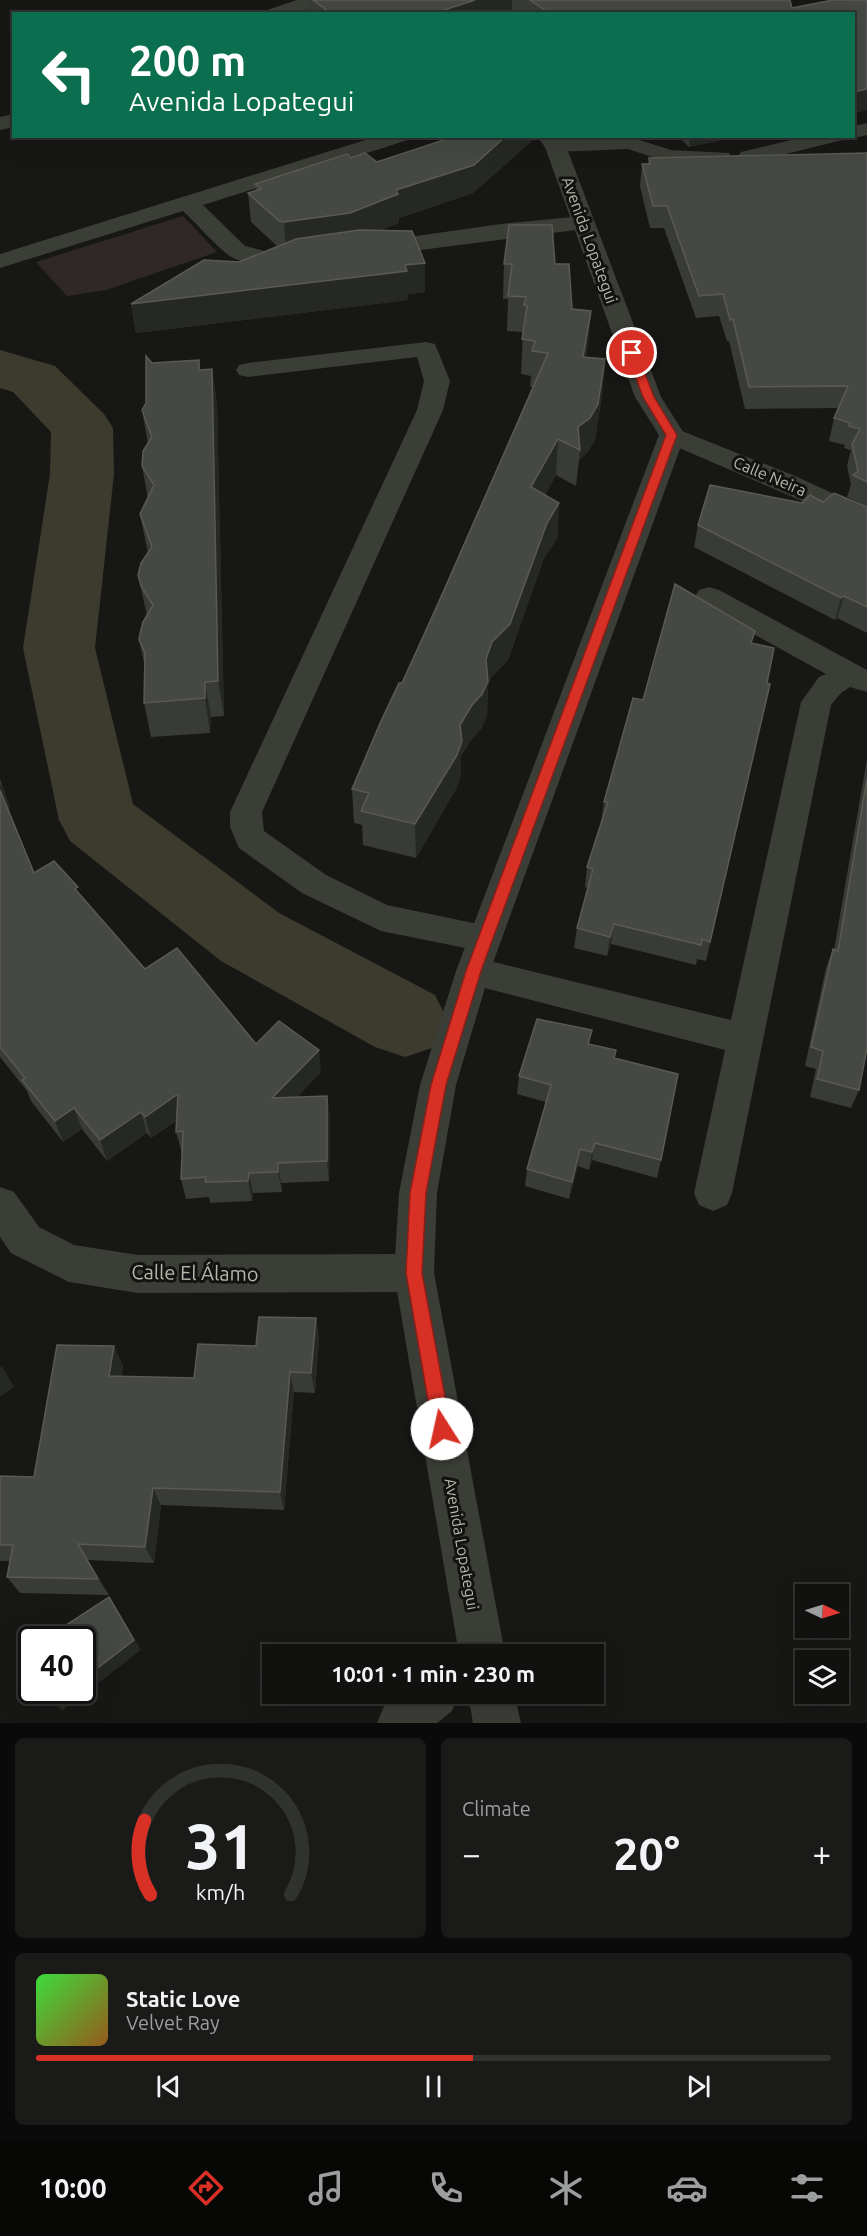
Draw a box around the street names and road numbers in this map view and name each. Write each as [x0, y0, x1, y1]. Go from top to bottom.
street label: Avenida Lopategui [559, 174, 621, 306]
street label: Calle Neira [731, 453, 809, 499]
street label: Calle El Álamo [131, 1260, 259, 1285]
street label: Avenida Lopategui [442, 1477, 482, 1611]

